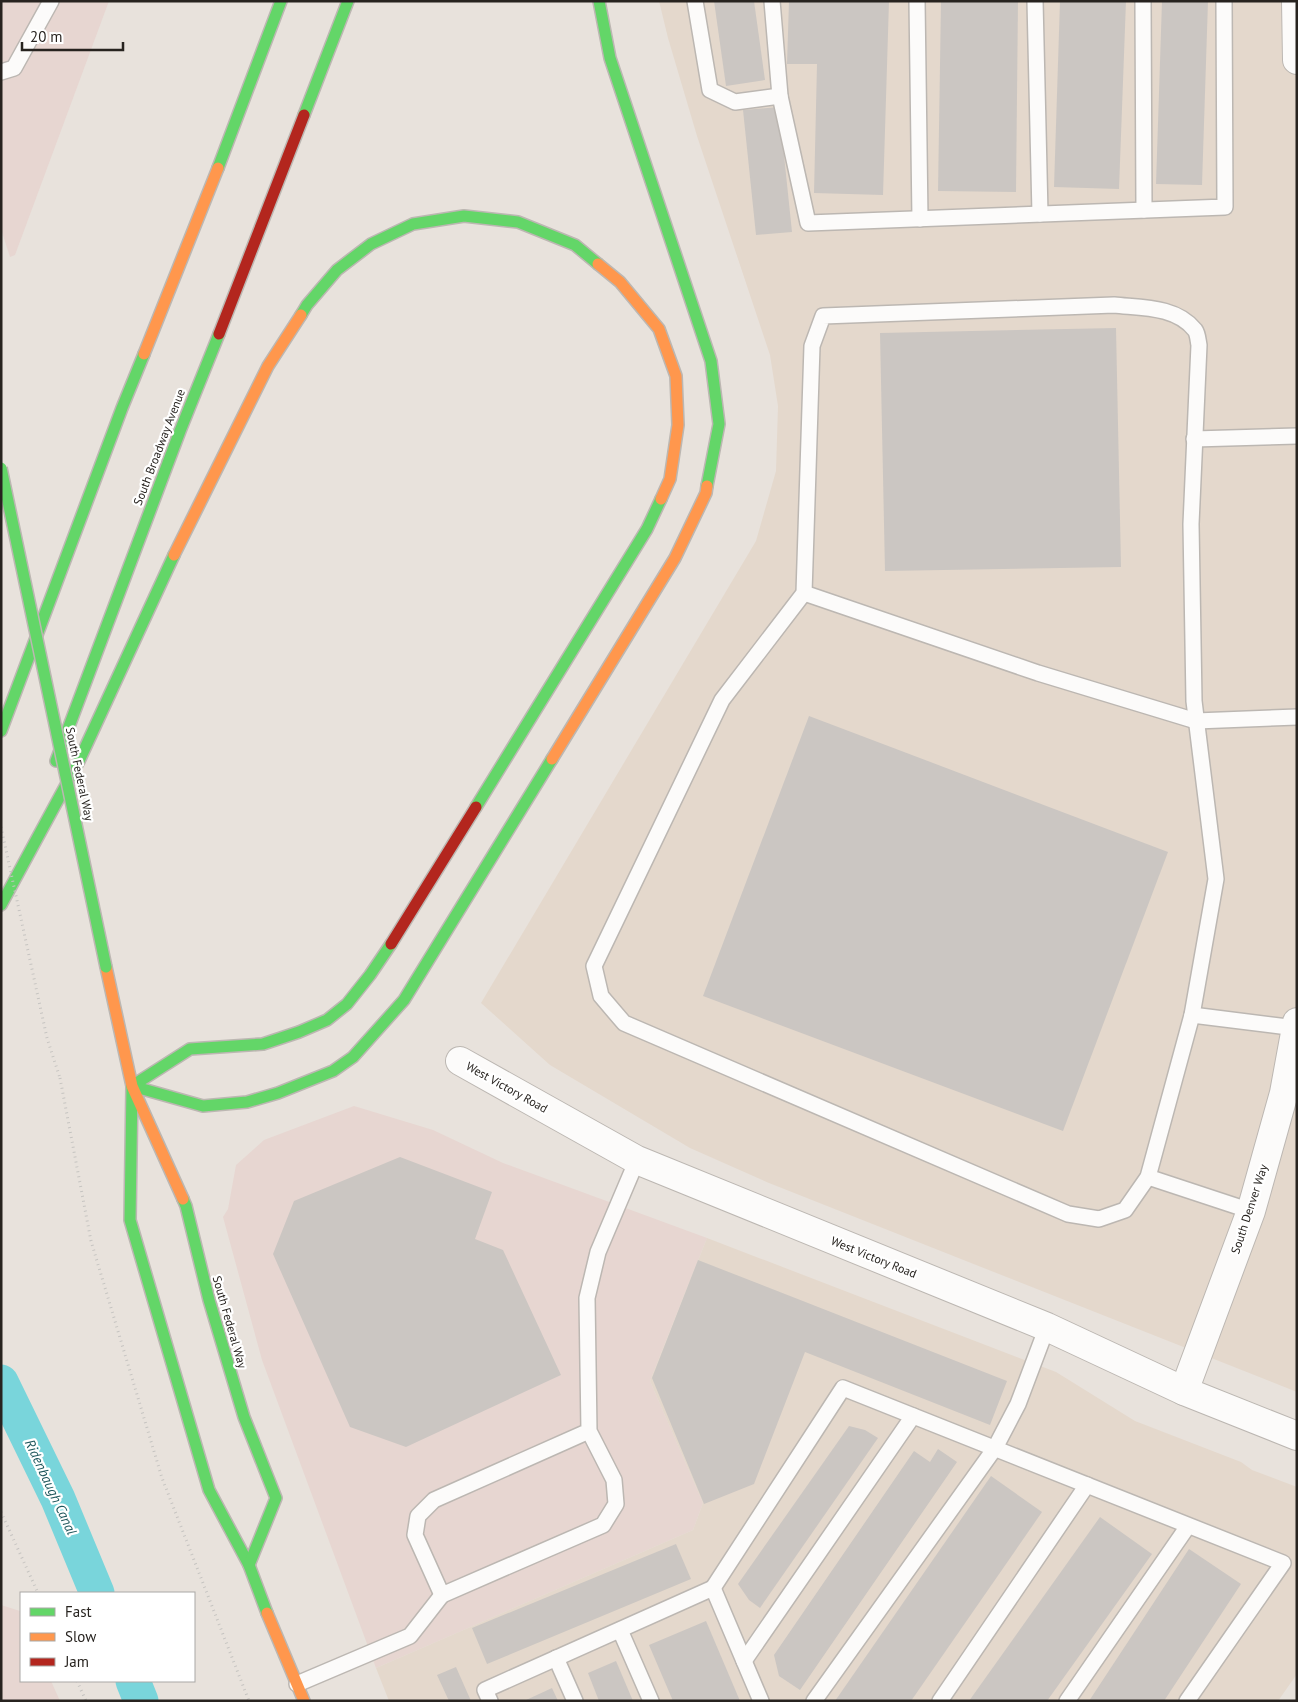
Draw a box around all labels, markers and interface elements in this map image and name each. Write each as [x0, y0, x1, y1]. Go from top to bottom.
scale bar [22, 20, 124, 52]
text: 20 m [30, 27, 63, 46]
street label: South Broadway Avenue [130, 387, 188, 507]
street label: South Federal Way [63, 726, 97, 823]
street label: West Victory Road [464, 1058, 550, 1116]
street label: South Denver Way [1227, 1162, 1271, 1256]
street label: West Victory Road [829, 1233, 919, 1281]
street label: South Federal Way [210, 1274, 250, 1370]
water label: Ridenbaugh Canal [21, 1436, 81, 1538]
legend [20, 1592, 195, 1682]
text: Fast [65, 1602, 92, 1621]
text: Slow [65, 1627, 96, 1646]
text: Jam [64, 1652, 89, 1671]

